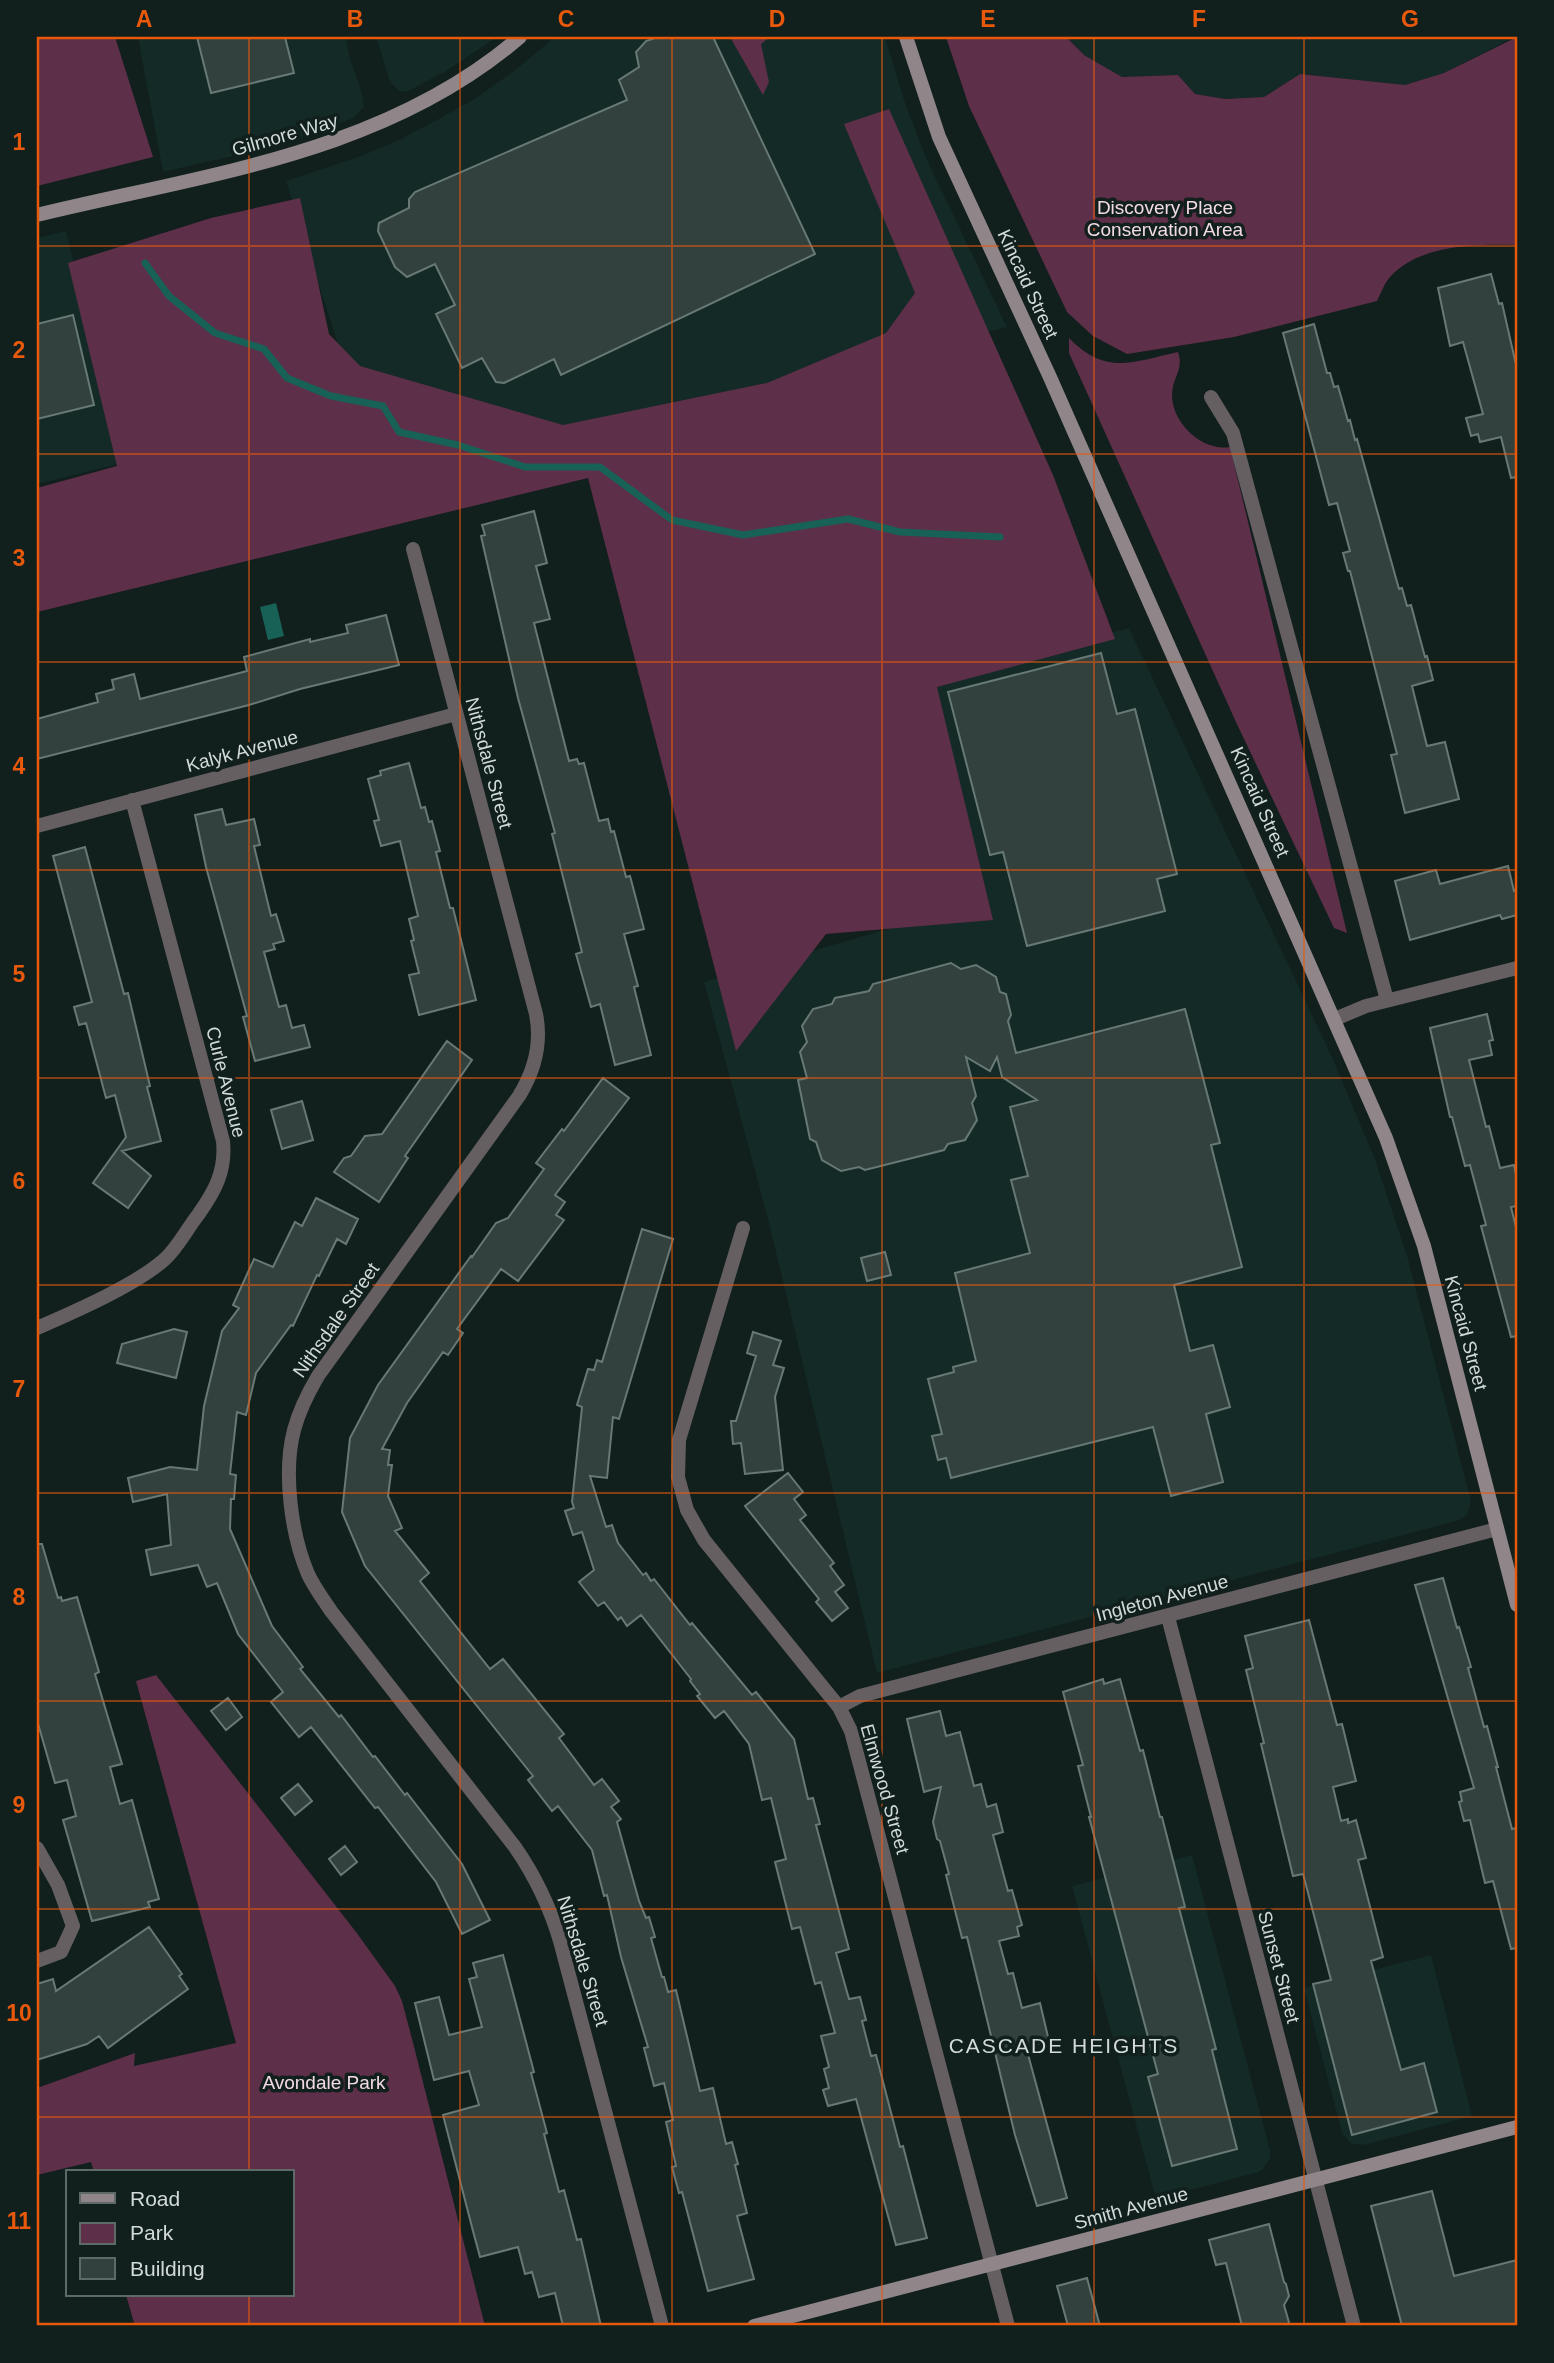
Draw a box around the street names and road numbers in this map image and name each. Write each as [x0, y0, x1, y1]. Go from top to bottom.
street label: Gilmore Way [230, 110, 341, 160]
street label: Kincaid Street [993, 226, 1063, 343]
street label: Nithsdale Street [461, 695, 517, 832]
street label: Kalyk Avenue [184, 726, 300, 776]
street label: Kincaid Street [1226, 744, 1294, 861]
street label: Curle Avenue [202, 1024, 250, 1140]
street label: Nithsdale Street [289, 1258, 384, 1381]
street label: Kincaid Street [1441, 1273, 1492, 1394]
street label: Ingleton Avenue [1094, 1570, 1230, 1626]
street label: Elmwood Street [856, 1722, 914, 1857]
street label: Nithsdale Street [553, 1893, 613, 2029]
street label: Sunset Street [1254, 1909, 1304, 2026]
street label: Smith Avenue [1072, 2183, 1190, 2233]

